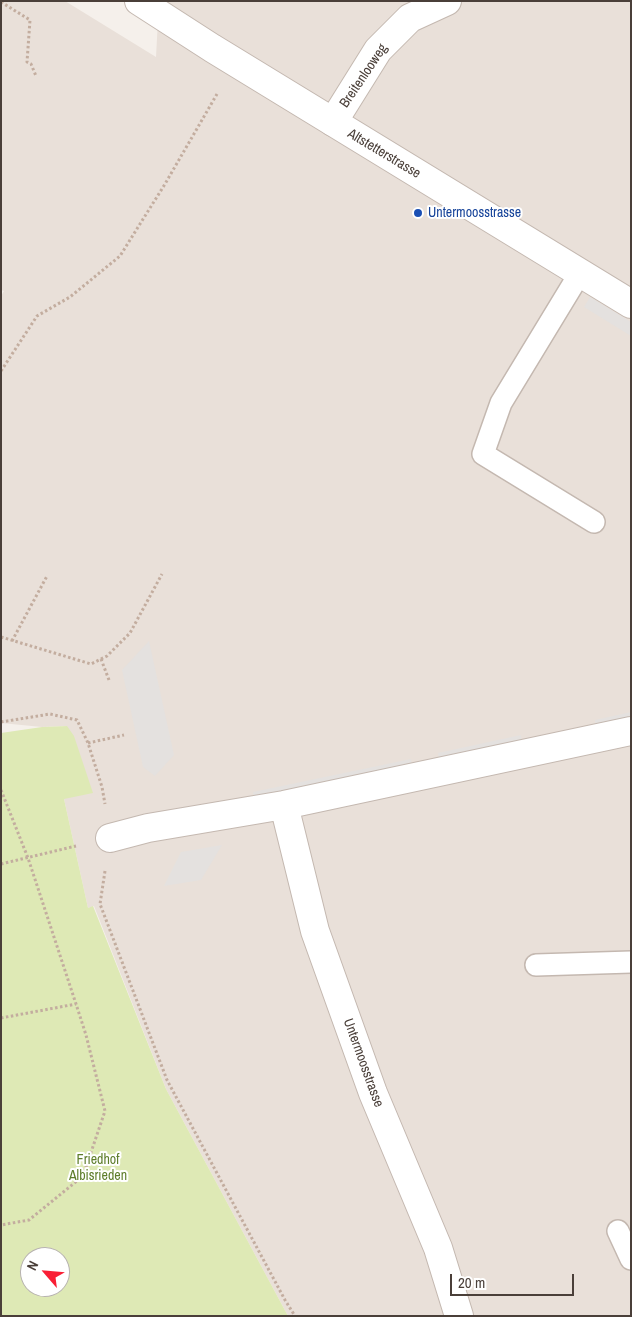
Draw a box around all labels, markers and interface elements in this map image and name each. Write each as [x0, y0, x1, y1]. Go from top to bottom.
street label: Breitenlooweg [337, 41, 391, 111]
street label: Altstetterstrasse [344, 126, 424, 182]
place label: Untermoosstrasse [428, 205, 521, 221]
marker: Untermoosstrasse [412, 207, 424, 219]
street label: Untermoosstrasse [339, 1016, 387, 1110]
park label: Friedhof Albisrieden [69, 1152, 127, 1184]
north arrow [20, 1247, 70, 1297]
text: N [23, 1258, 42, 1273]
scale bar [452, 1264, 576, 1296]
text: 20 m [458, 1272, 485, 1293]

